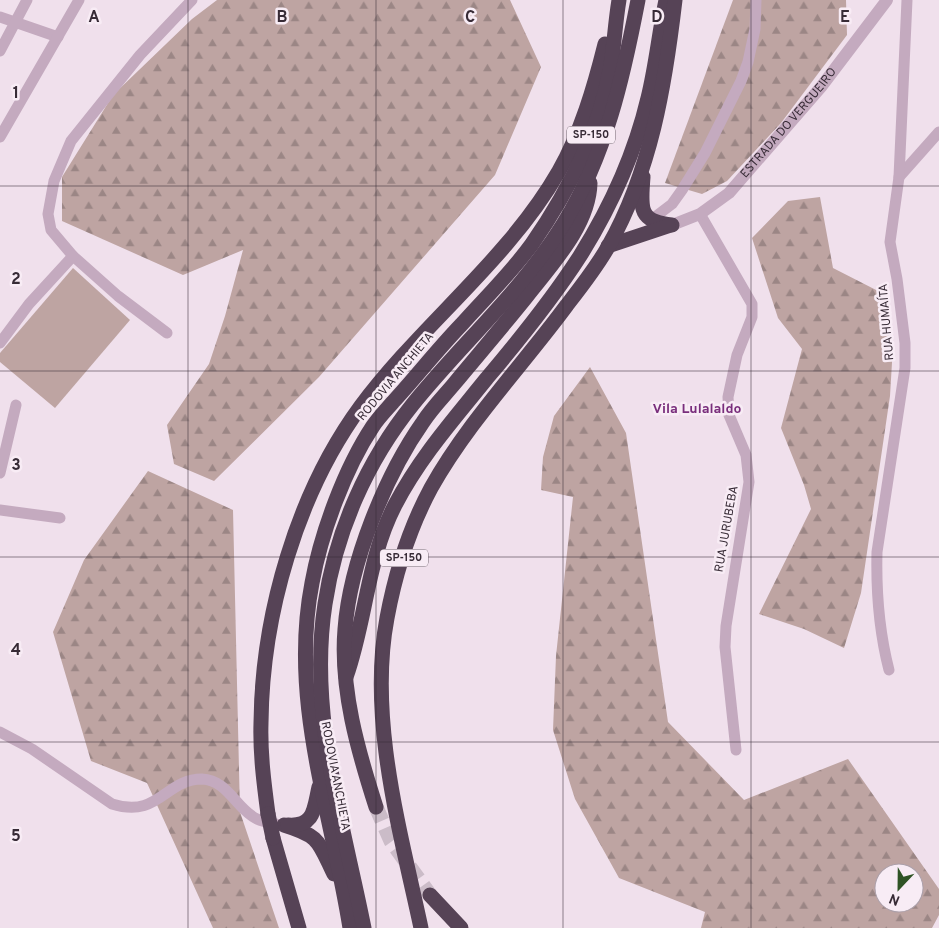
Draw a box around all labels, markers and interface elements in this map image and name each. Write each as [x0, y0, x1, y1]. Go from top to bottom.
text: A [88, 8, 100, 28]
text: B [276, 8, 288, 28]
text: C [465, 8, 475, 28]
text: D [651, 8, 663, 28]
text: E [840, 8, 850, 28]
street label: ESTRADA DO VERGUEIRO [737, 65, 841, 182]
text: 1 [13, 84, 19, 104]
road number: SP-150 [567, 126, 615, 144]
text: 2 [11, 270, 21, 290]
street label: RUA HUMAÍTA [876, 283, 898, 361]
street label: RODOVIA ANCHIETA [354, 329, 438, 425]
district label: Vila Lulalaldo [653, 401, 742, 418]
text: 3 [11, 456, 21, 476]
street label: RUA JURUBEBA [712, 484, 742, 574]
road number: SP-150 [380, 550, 428, 566]
text: 4 [11, 641, 21, 661]
street label: RODOVIA ANCHIETA [317, 720, 353, 832]
text: 5 [11, 827, 21, 847]
north arrow [874, 863, 924, 913]
text: N [887, 889, 903, 908]

